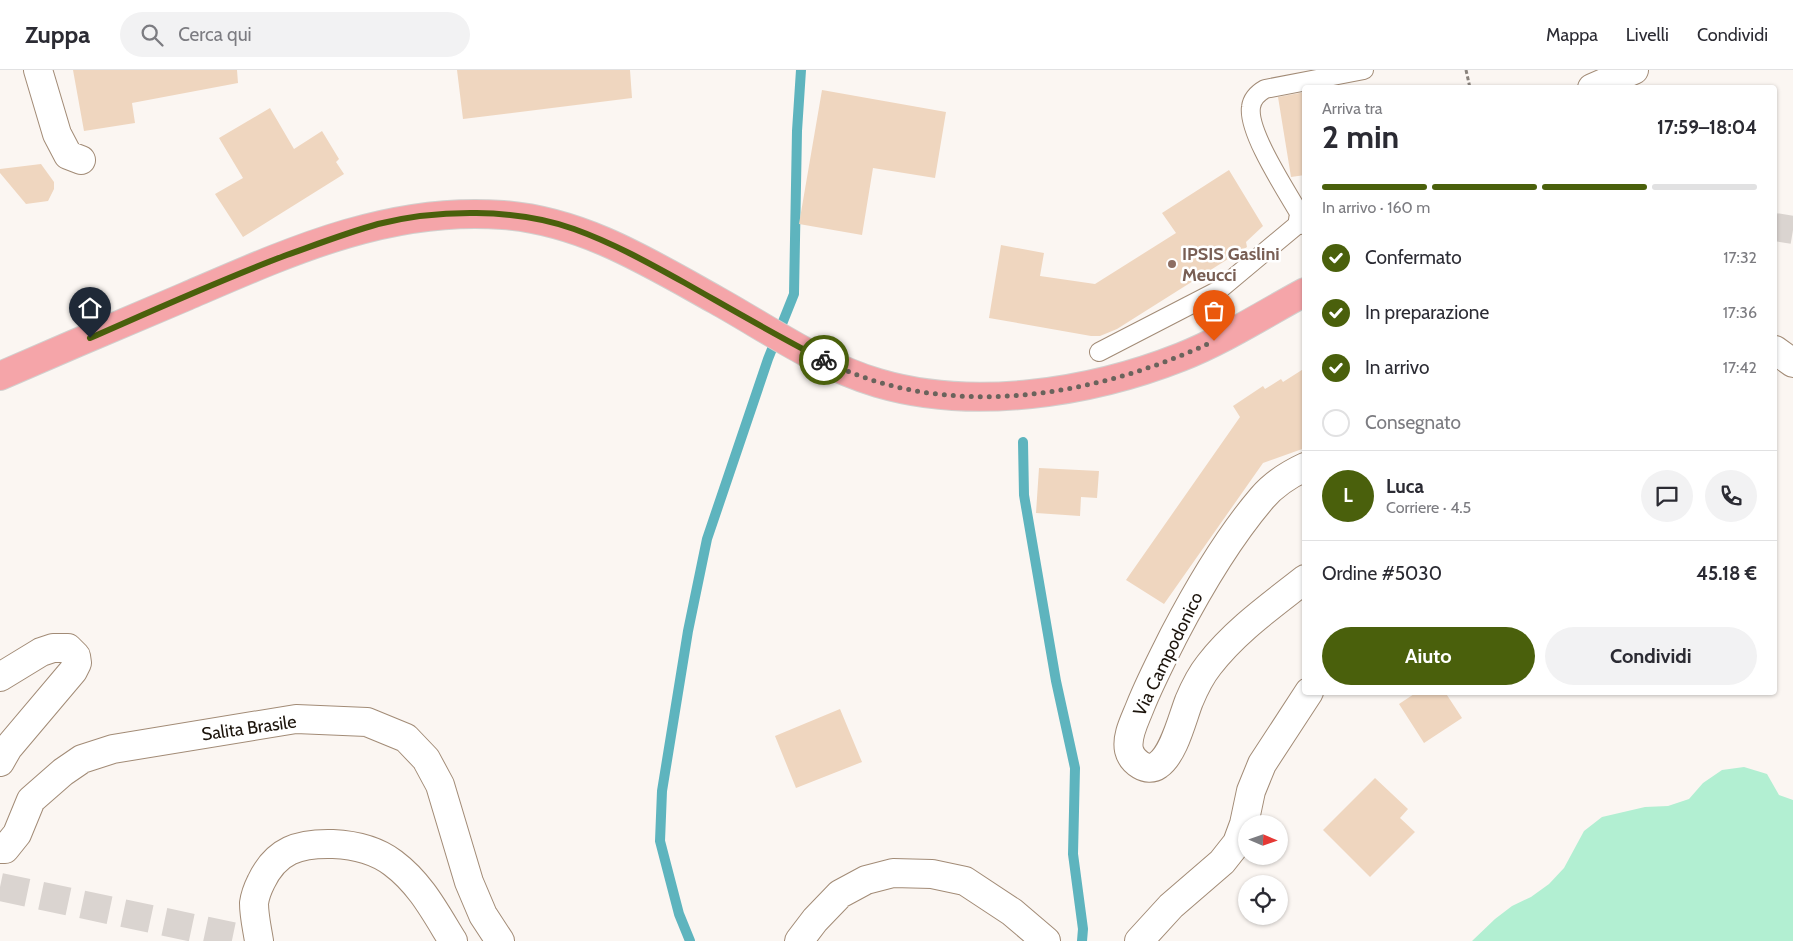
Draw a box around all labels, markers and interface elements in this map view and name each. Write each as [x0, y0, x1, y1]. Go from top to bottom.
search box [120, 12, 470, 57]
text: Zuppa [25, 20, 90, 49]
icon: search [138, 21, 166, 49]
text: Cerca qui [178, 23, 252, 46]
text: Mappa [1546, 24, 1598, 46]
text: Livelli [1626, 24, 1669, 46]
text: Condividi [1697, 24, 1768, 46]
text: Arriva tra [1322, 99, 1382, 118]
text: 17:59–18:04 [1657, 116, 1757, 139]
text: 2 min [1322, 117, 1399, 156]
text: In arrivo · 160 m [1322, 198, 1430, 217]
place label: IPSIS Gaslini Meucci [1182, 243, 1280, 286]
icon: check [1322, 244, 1350, 272]
text: Confermato [1365, 246, 1462, 269]
text: 17:32 [1723, 248, 1757, 267]
marker: IPSIS Gaslini Meucci [1166, 258, 1178, 270]
pin [69, 287, 111, 338]
pin [1193, 290, 1235, 341]
icon: home [76, 294, 104, 322]
icon: bag [1200, 297, 1228, 325]
icon: check [1322, 299, 1350, 327]
text: In preparazione [1365, 301, 1489, 324]
text: 17:36 [1723, 303, 1757, 322]
courier [799, 335, 849, 385]
icon: bike [810, 346, 838, 374]
icon: check [1322, 354, 1350, 382]
text: In arrivo [1365, 356, 1429, 379]
text: 17:42 [1723, 358, 1757, 377]
text: Consegnato [1365, 411, 1461, 434]
button: chat [1641, 470, 1693, 522]
button: phone [1705, 470, 1757, 522]
text: Luca [1386, 475, 1424, 498]
text: L [1343, 484, 1353, 507]
text: Corriere · 4.5 [1386, 498, 1471, 517]
text: Ordine #5030 [1322, 562, 1442, 585]
text: 45.18 € [1696, 562, 1757, 585]
street label: Via Campodonico [1128, 588, 1208, 720]
button: Aiuto [1322, 627, 1535, 685]
button: Condividi [1545, 627, 1757, 685]
street label: Salita Brasile [200, 710, 298, 746]
north arrow [1238, 815, 1288, 865]
map controls [1238, 815, 1288, 925]
button: locate [1238, 875, 1288, 925]

